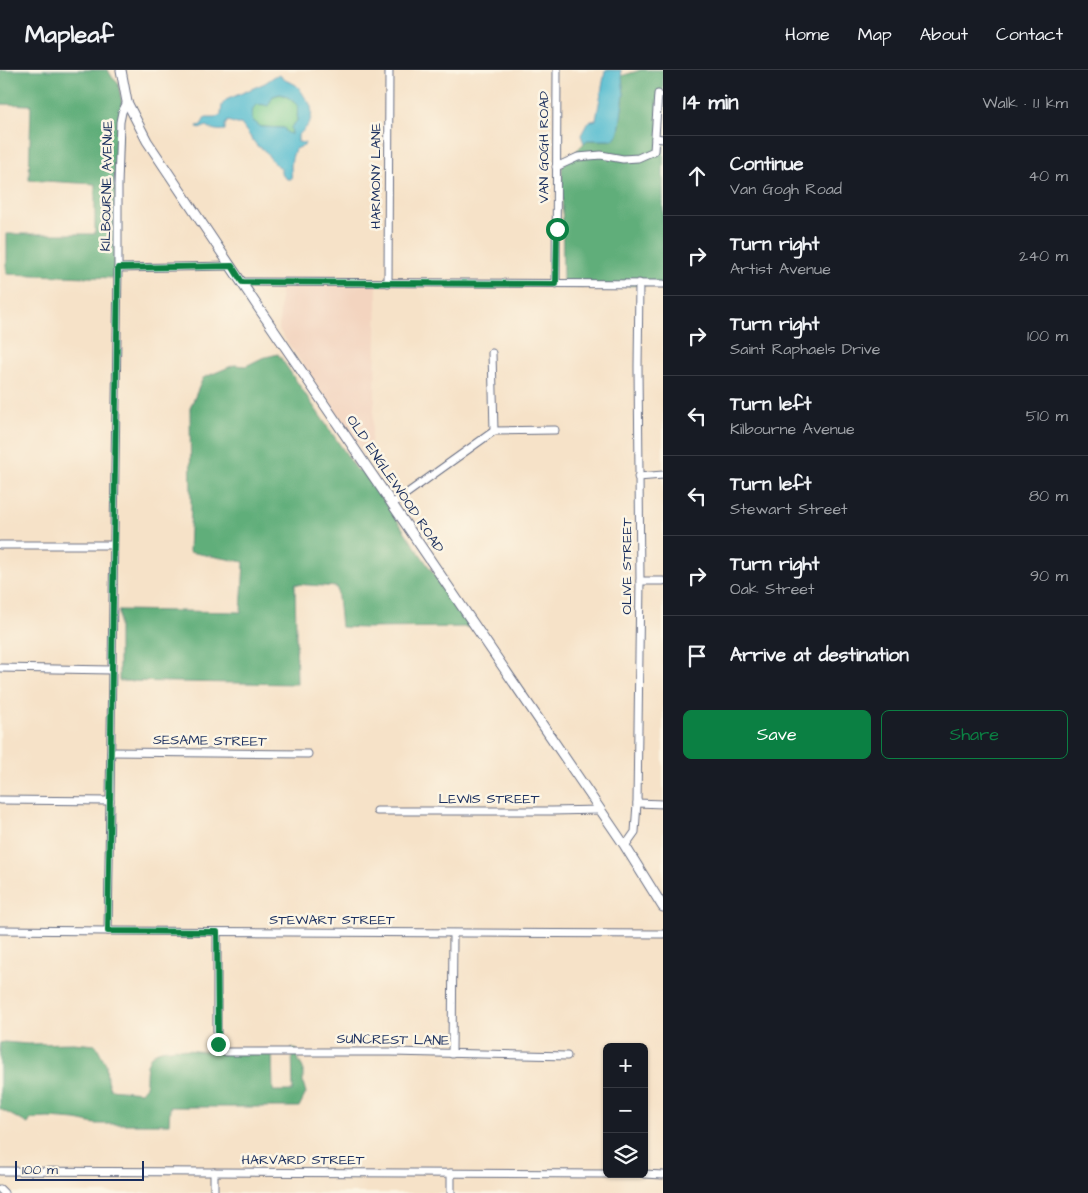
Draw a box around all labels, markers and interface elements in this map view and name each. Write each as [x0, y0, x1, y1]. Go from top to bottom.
text: Mapleaf [25, 18, 114, 52]
text: Home [785, 22, 830, 47]
text: Map [858, 22, 892, 47]
text: About [920, 22, 968, 47]
text: Contact [996, 22, 1063, 47]
text: 14 min [683, 88, 738, 117]
street label: VAN GOGH ROAD [534, 91, 554, 203]
text: Walk · 1.1 km [982, 92, 1068, 114]
street label: KILBOURNE AVENUE [96, 120, 118, 252]
street label: HARMONY LANE [366, 122, 386, 229]
text: Continue [730, 151, 804, 178]
icon: ahead [683, 162, 711, 190]
text: 40 m [1028, 165, 1068, 187]
text: Van Gogh Road [730, 178, 842, 200]
route start [546, 218, 569, 241]
text: Turn right [730, 231, 819, 258]
icon: right [683, 242, 711, 270]
text: 240 m [1019, 245, 1068, 267]
text: Artist Avenue [730, 258, 831, 280]
text: Turn right [730, 311, 819, 338]
icon: right [683, 322, 711, 350]
text: 100 m [1027, 325, 1068, 347]
text: Saint Raphaels Drive [730, 338, 880, 360]
text: Turn left [730, 391, 811, 418]
icon: left [683, 402, 711, 430]
text: 510 m [1026, 405, 1068, 427]
street label: OLD ENGLEWOOD ROAD [341, 411, 449, 557]
text: Kilbourne Avenue [730, 418, 855, 440]
text: Turn left [730, 471, 811, 498]
icon: left [683, 482, 711, 510]
text: 80 m [1029, 485, 1068, 507]
text: Stewart Street [730, 498, 848, 520]
street label: OLIVE STREET [617, 517, 637, 614]
text: Turn right [730, 551, 819, 578]
icon: right [683, 562, 711, 590]
text: 90 m [1030, 565, 1068, 587]
text: Oak Street [730, 578, 814, 600]
icon: arrive [683, 642, 711, 670]
text: Arrive at destination [730, 642, 909, 669]
button: Save [683, 710, 871, 759]
button: Share [881, 710, 1068, 759]
street label: SESAME STREET [153, 730, 267, 752]
street label: LEWIS STREET [439, 789, 540, 809]
street label: STEWART STREET [269, 910, 395, 930]
street label: SUNCREST LANE [336, 1029, 450, 1051]
route end [207, 1033, 230, 1056]
map controls [603, 1043, 648, 1178]
button: + [603, 1043, 648, 1088]
button: − [603, 1088, 648, 1133]
button: layers [603, 1133, 648, 1178]
street label: HARVARD STREET [242, 1150, 365, 1170]
scale bar [15, 1158, 144, 1181]
text: 100 m [22, 1160, 58, 1180]

